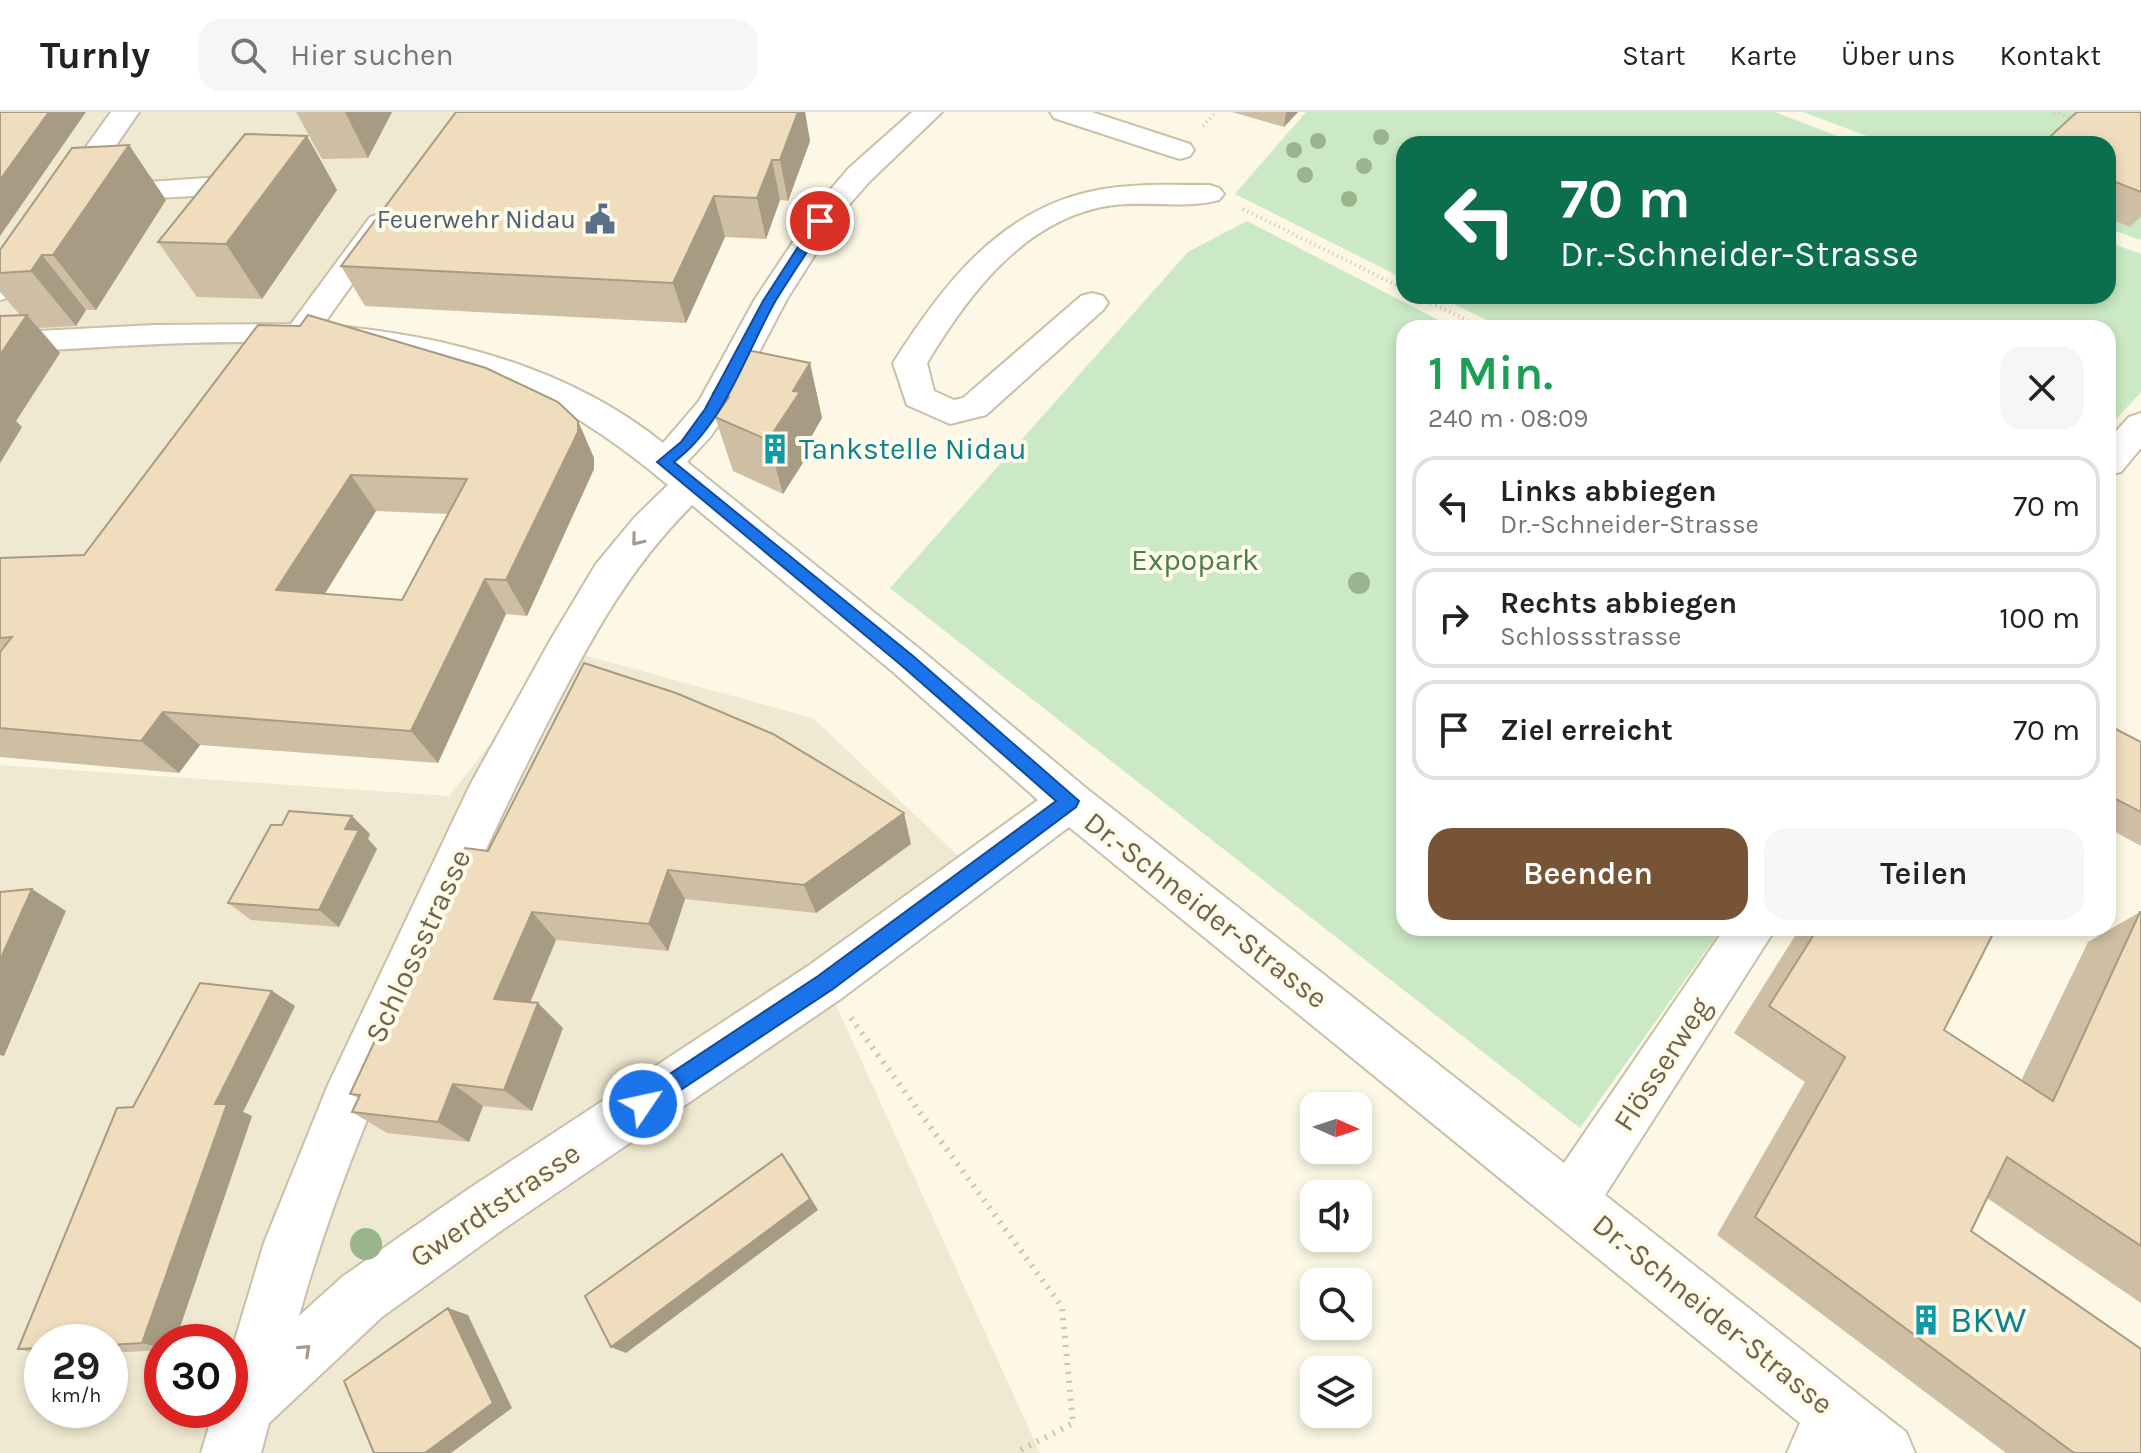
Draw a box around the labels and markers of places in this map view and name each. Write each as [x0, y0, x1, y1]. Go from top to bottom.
pin [786, 187, 854, 255]
public building icon: Feuerwehr Nidau [583, 202, 617, 236]
place label: Feuerwehr Nidau [377, 204, 576, 235]
place label: Tankstelle Nidau [799, 431, 1027, 467]
building icon: Tankstelle Nidau [758, 432, 792, 466]
place label: BKW [1950, 1299, 2026, 1341]
building icon: BKW [1909, 1303, 1943, 1337]

